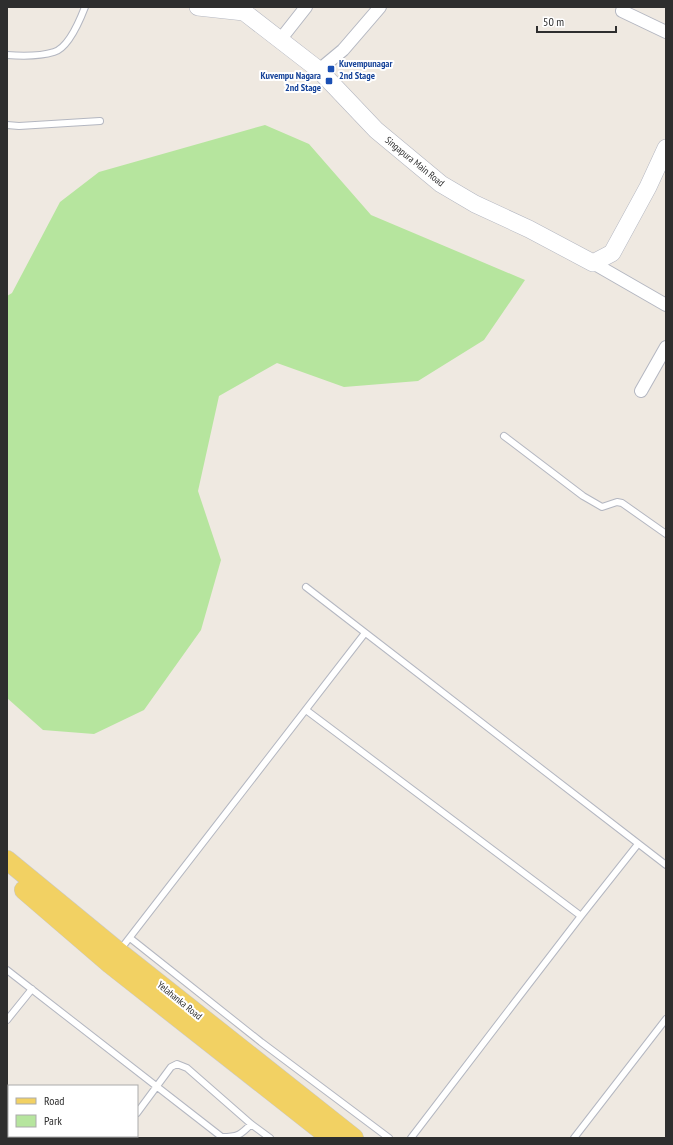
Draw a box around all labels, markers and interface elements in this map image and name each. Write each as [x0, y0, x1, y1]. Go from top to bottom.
scale bar [537, 8, 616, 34]
text: 50 m [543, 14, 564, 29]
place label: Kuvempunagar 2nd Stage [339, 57, 392, 82]
marker: Kuvempunagar 2nd Stage [326, 64, 336, 74]
place label: Kuvempu Nagara 2nd Stage [261, 69, 321, 94]
marker: Kuvempu Nagara 2nd Stage [324, 76, 334, 86]
street label: Singapura Main Road [382, 133, 447, 189]
street label: Yelahanka Road [155, 978, 205, 1022]
legend [8, 1085, 138, 1137]
text: Road [44, 1093, 64, 1108]
text: Park [44, 1113, 62, 1128]

